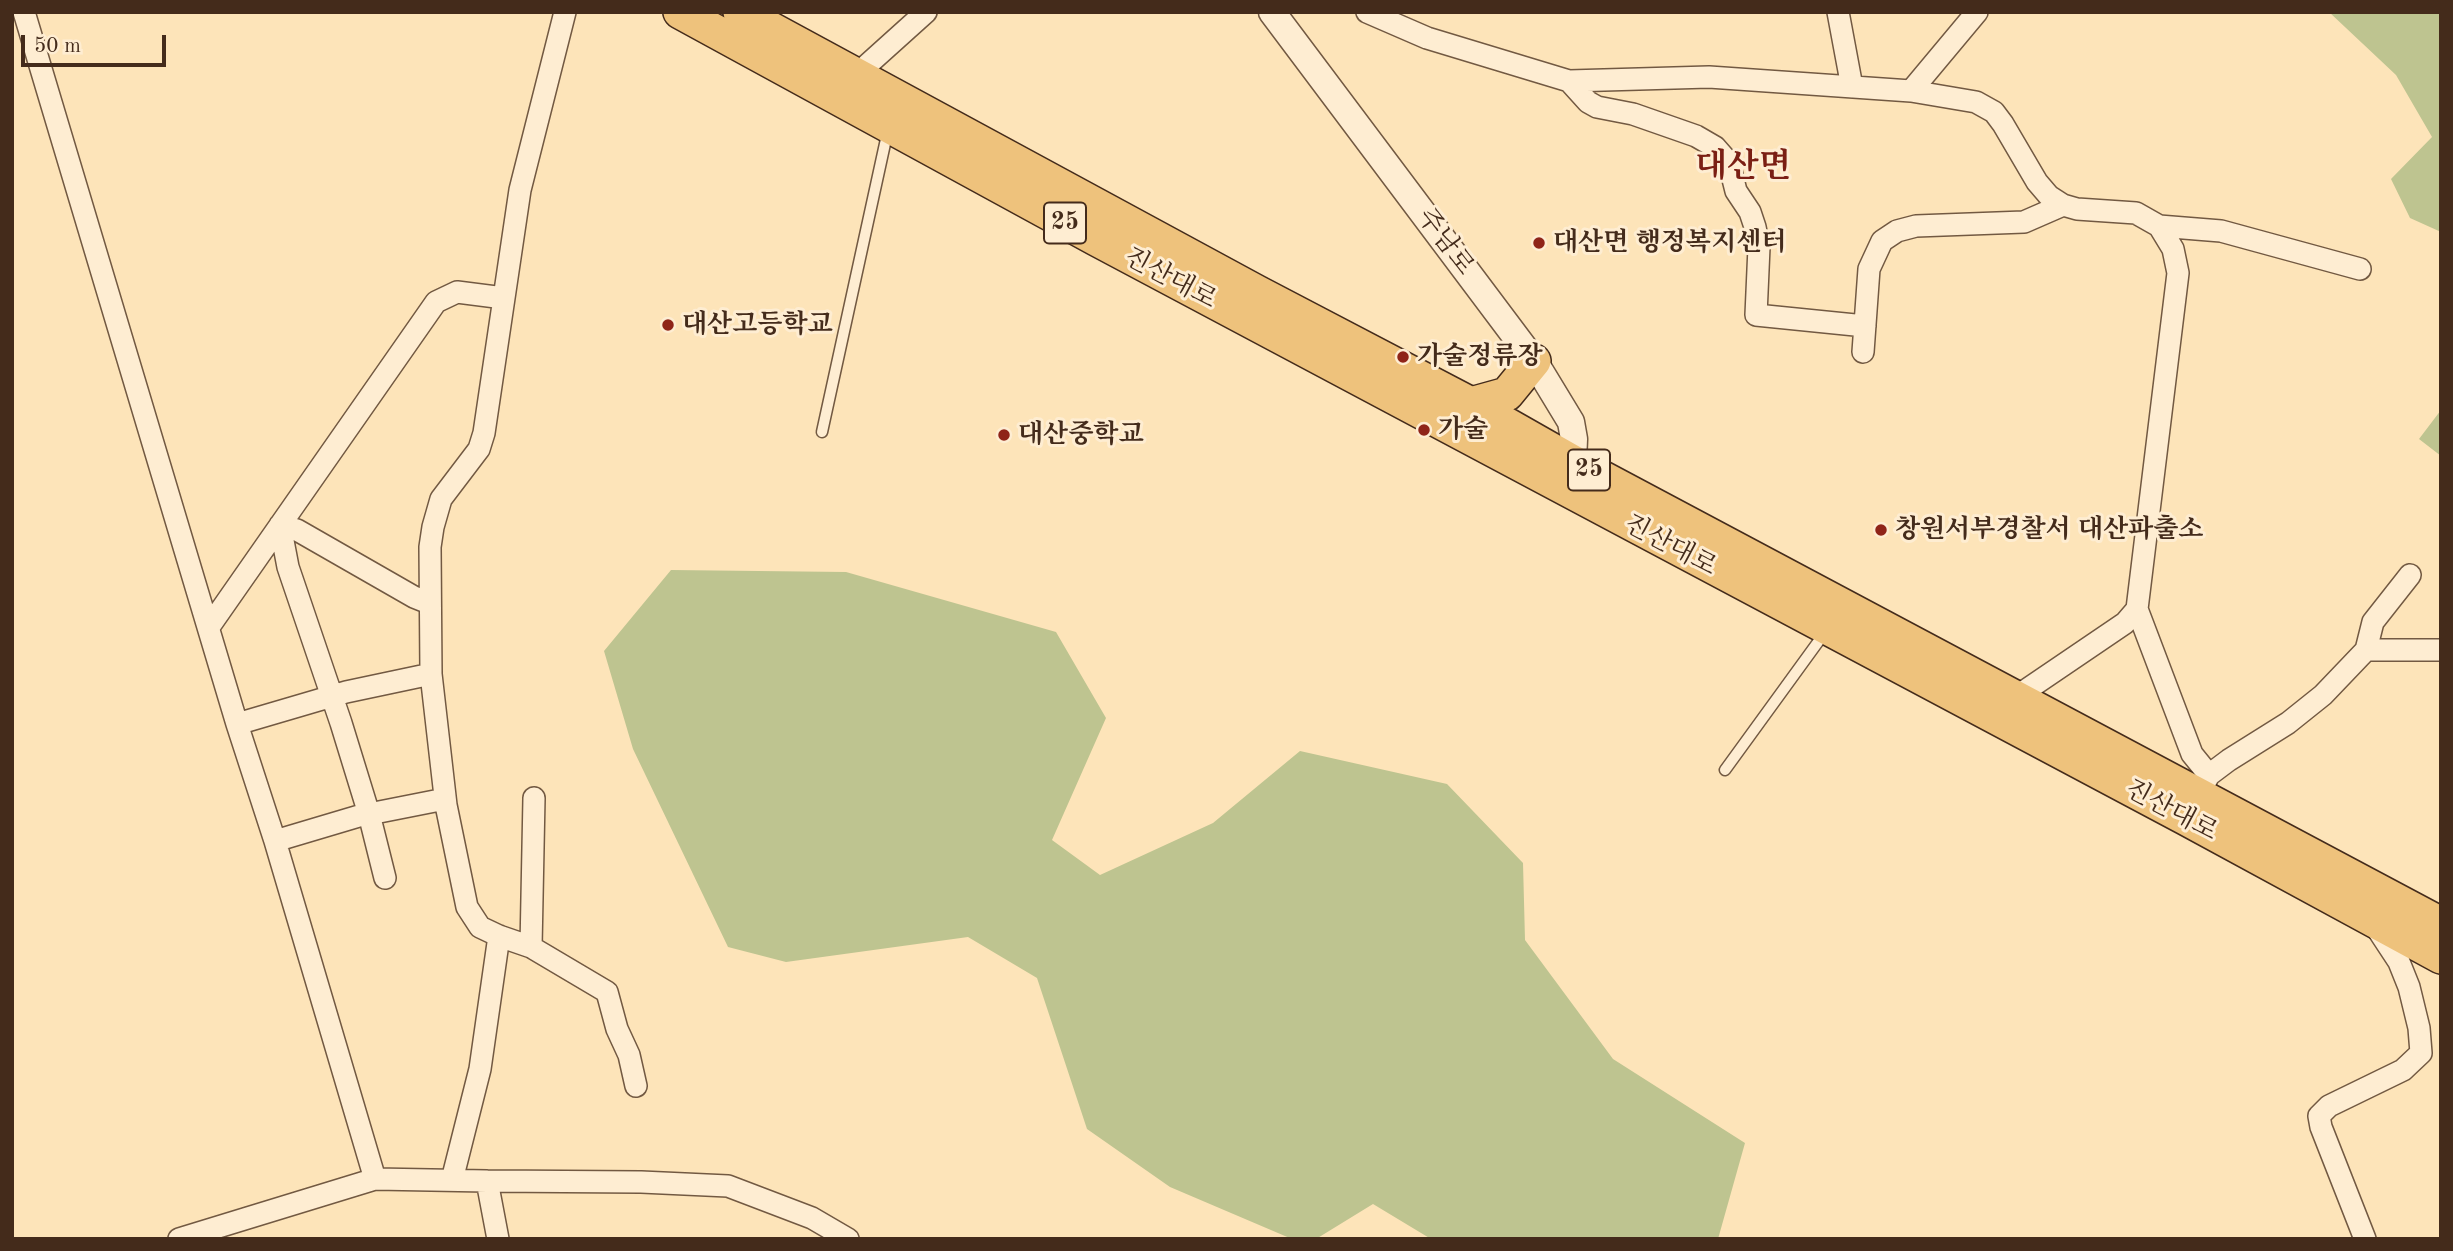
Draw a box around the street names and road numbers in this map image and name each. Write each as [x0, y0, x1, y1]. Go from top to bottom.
road number: 25 [1044, 202, 1086, 244]
street label: 주남로 [1410, 203, 1480, 281]
street label: 진산대로 [1118, 242, 1222, 316]
road number: 25 [1568, 449, 1610, 490]
street label: 진산대로 [1618, 509, 1722, 583]
street label: 진산대로 [2119, 774, 2223, 848]

